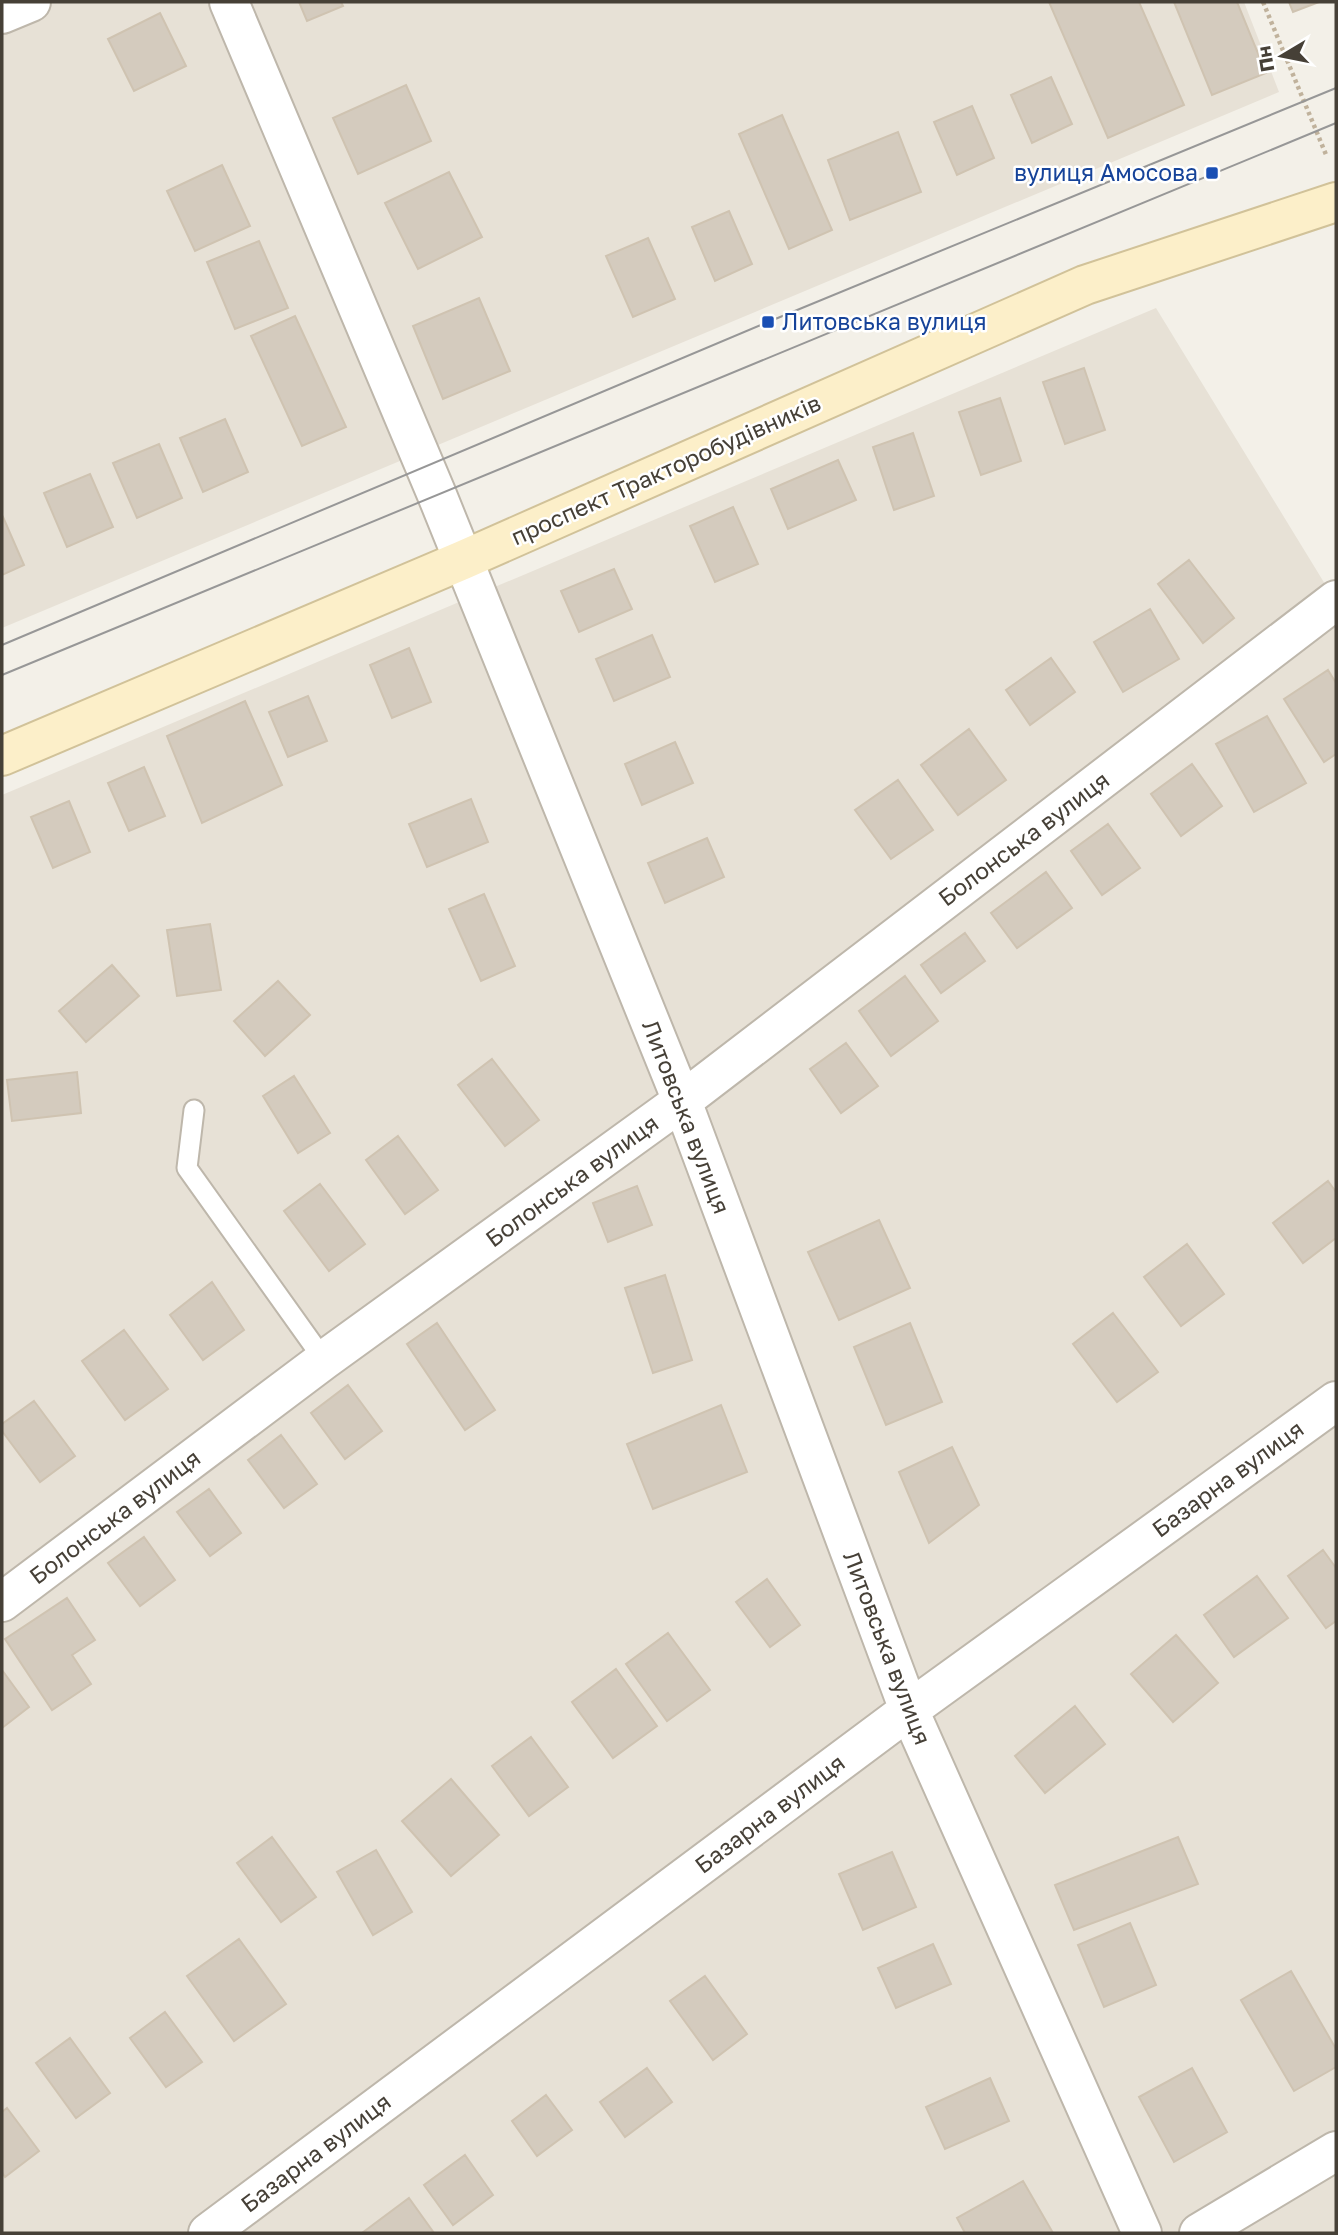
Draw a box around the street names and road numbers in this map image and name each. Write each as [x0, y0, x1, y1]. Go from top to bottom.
street label: проспект Тракторобудівників [506, 388, 825, 550]
street label: Болонська вулиця [932, 765, 1114, 912]
street label: Литовська вулиця [637, 1016, 737, 1217]
street label: Болонська вулиця [480, 1108, 663, 1252]
street label: Базарна вулиця [1146, 1414, 1309, 1543]
street label: Болонська вулиця [23, 1443, 205, 1590]
street label: Литовська вулиця [838, 1547, 938, 1748]
street label: Базарна вулиця [689, 1748, 850, 1879]
street label: Базарна вулиця [235, 2087, 396, 2218]

